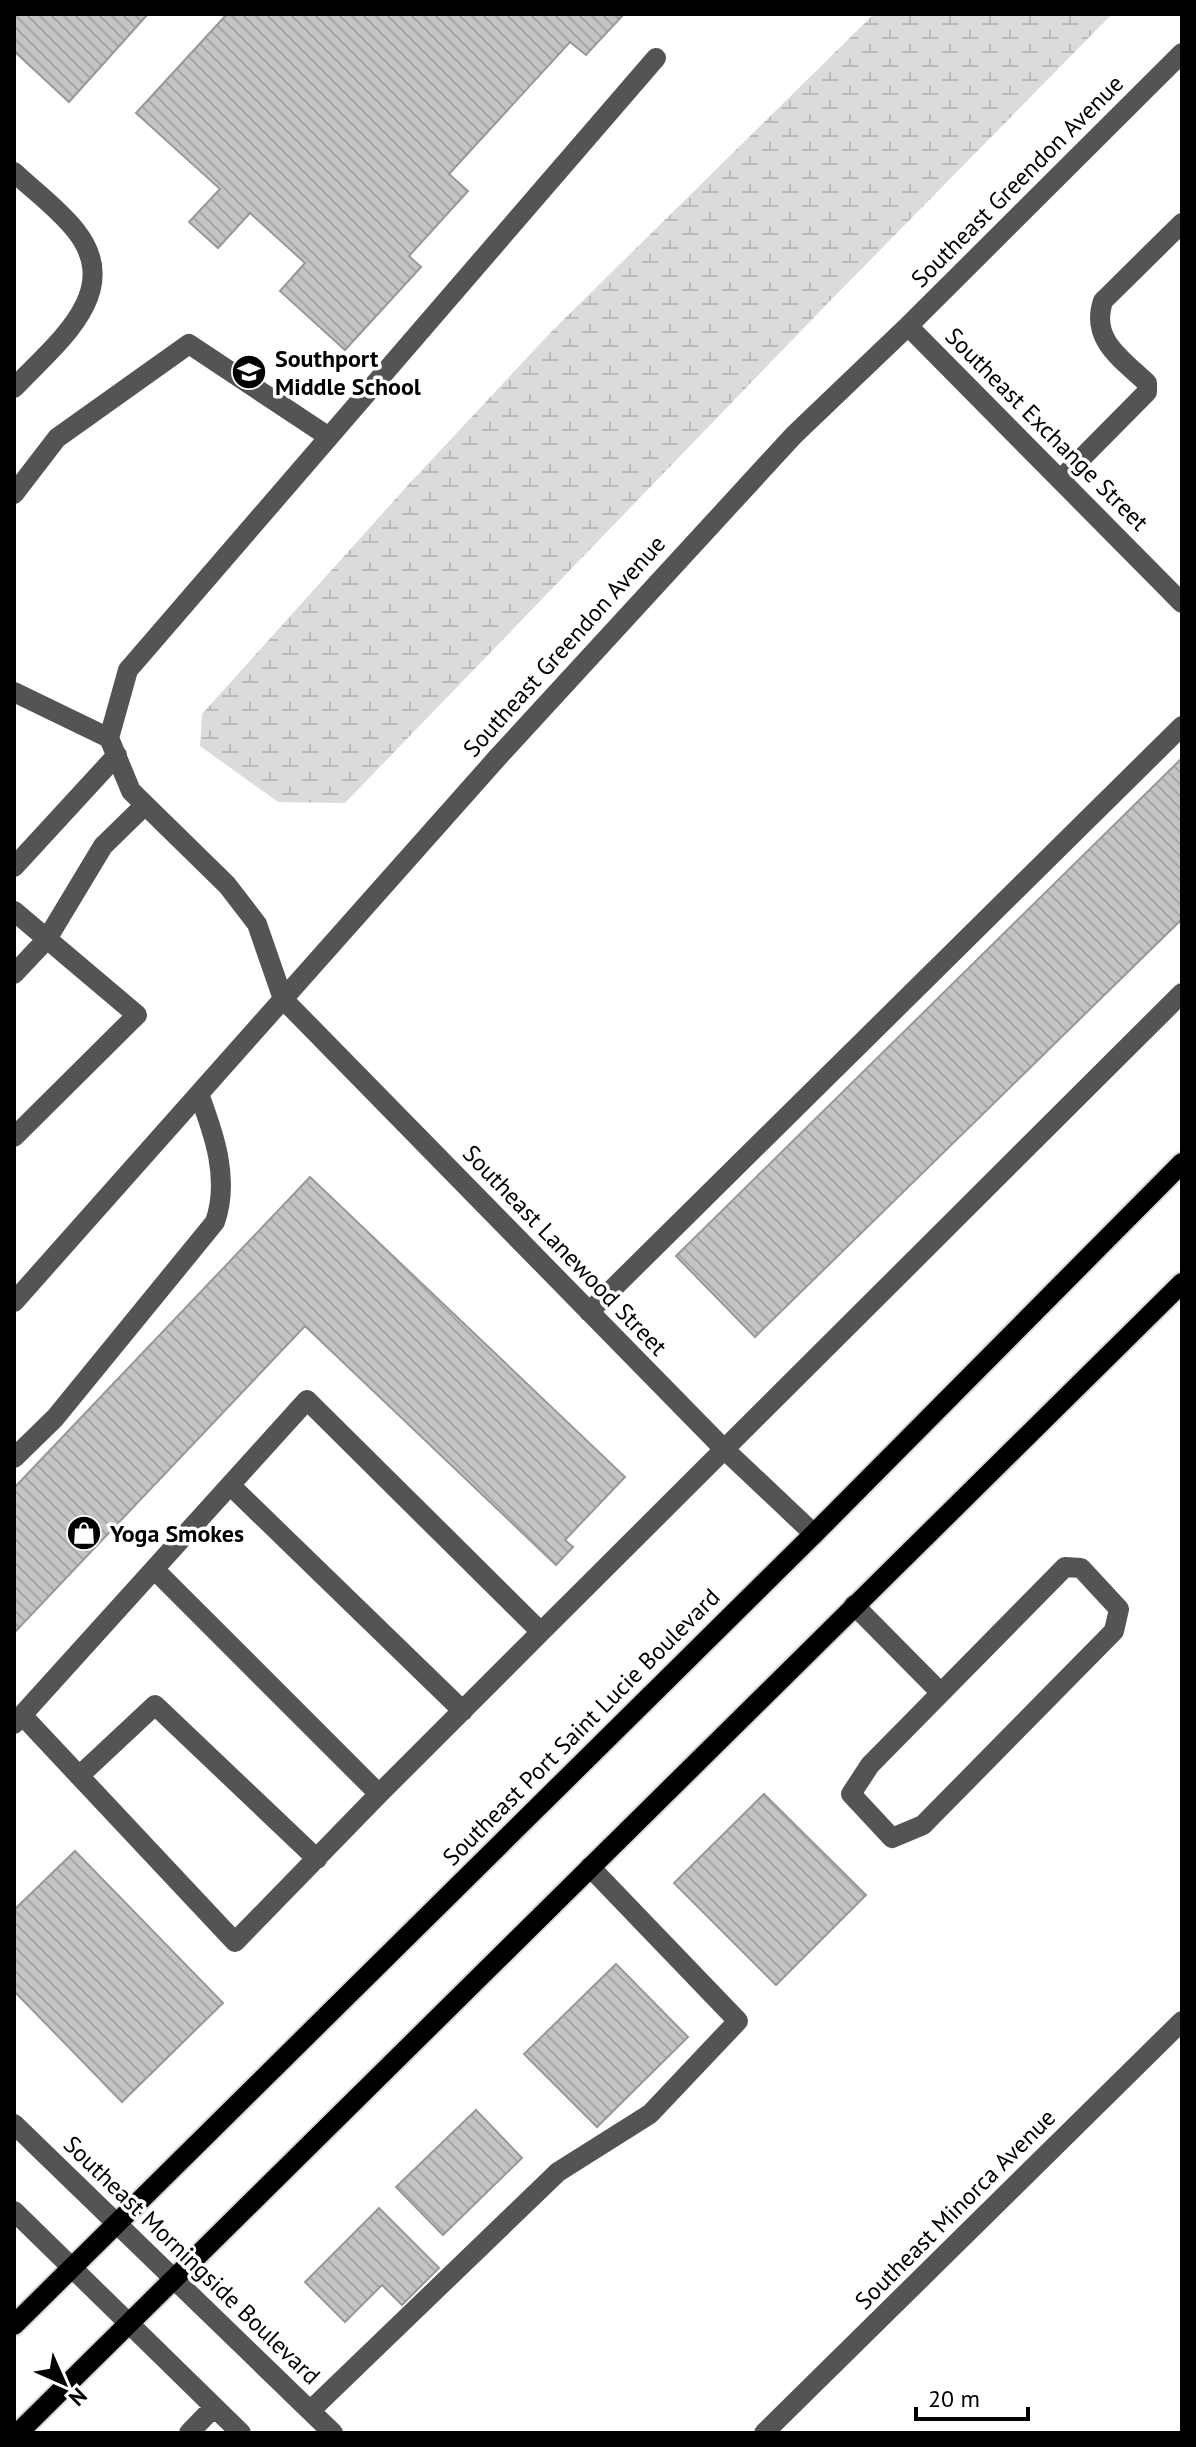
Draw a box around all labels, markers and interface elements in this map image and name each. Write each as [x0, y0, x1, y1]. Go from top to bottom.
street label: Southeast Greendon Avenue [904, 68, 1130, 294]
street label: Southeast Exchange Street [939, 321, 1155, 537]
place label: Southport Middle School [275, 343, 422, 402]
school or university icon: Southport Middle School [230, 353, 268, 391]
street label: Southeast Greendon Avenue [456, 529, 672, 763]
street label: Southeast Lanewood Street [456, 1138, 674, 1362]
shop icon: Yoga Smokes [65, 1514, 103, 1552]
place label: Yoga Smokes [109, 1518, 244, 1549]
street label: Southeast Port Saint Lucie Boulevard [436, 1582, 726, 1872]
street label: Southeast Minorca Avenue [848, 2102, 1062, 2316]
street label: Southeast Morningside Boulevard [57, 2129, 327, 2391]
north arrow [24, 2343, 104, 2423]
scale bar [916, 2371, 1028, 2421]
text: N [63, 2382, 93, 2412]
text: 20 m [928, 2383, 980, 2414]

